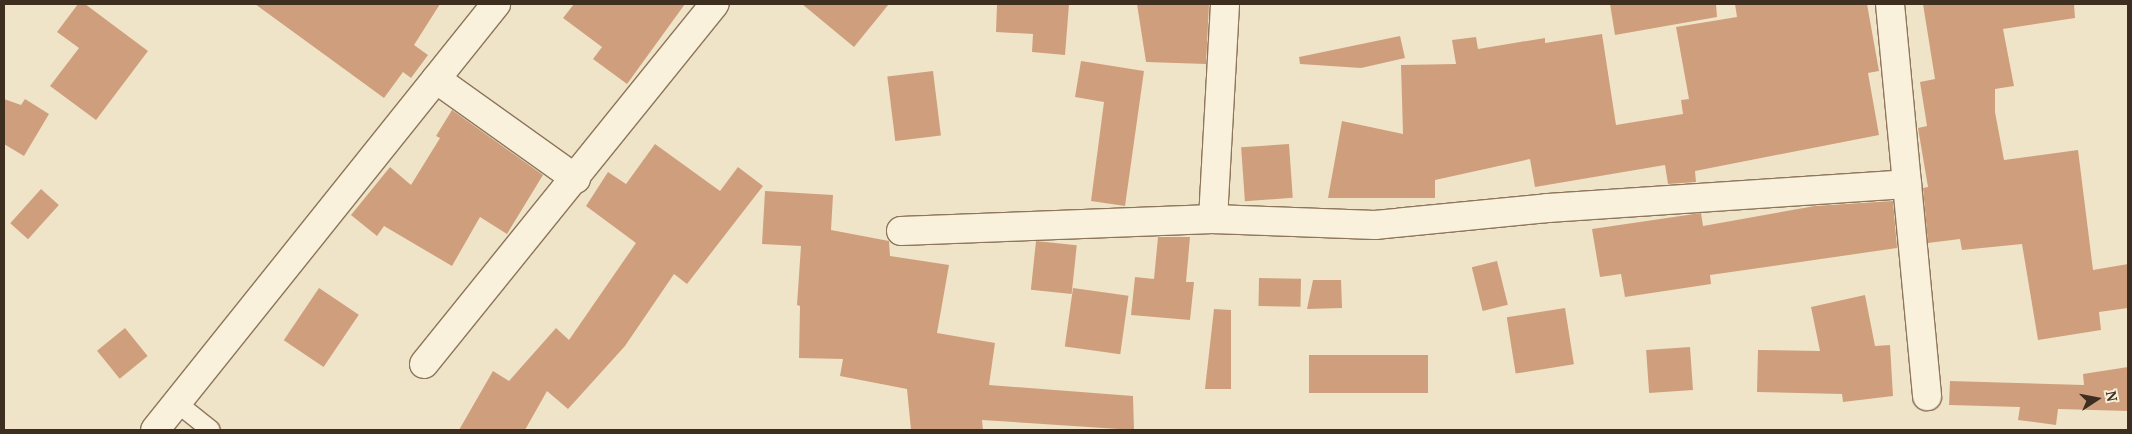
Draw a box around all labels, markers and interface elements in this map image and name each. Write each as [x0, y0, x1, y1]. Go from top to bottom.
north arrow [2072, 374, 2122, 424]
text: N [2102, 389, 2123, 403]

